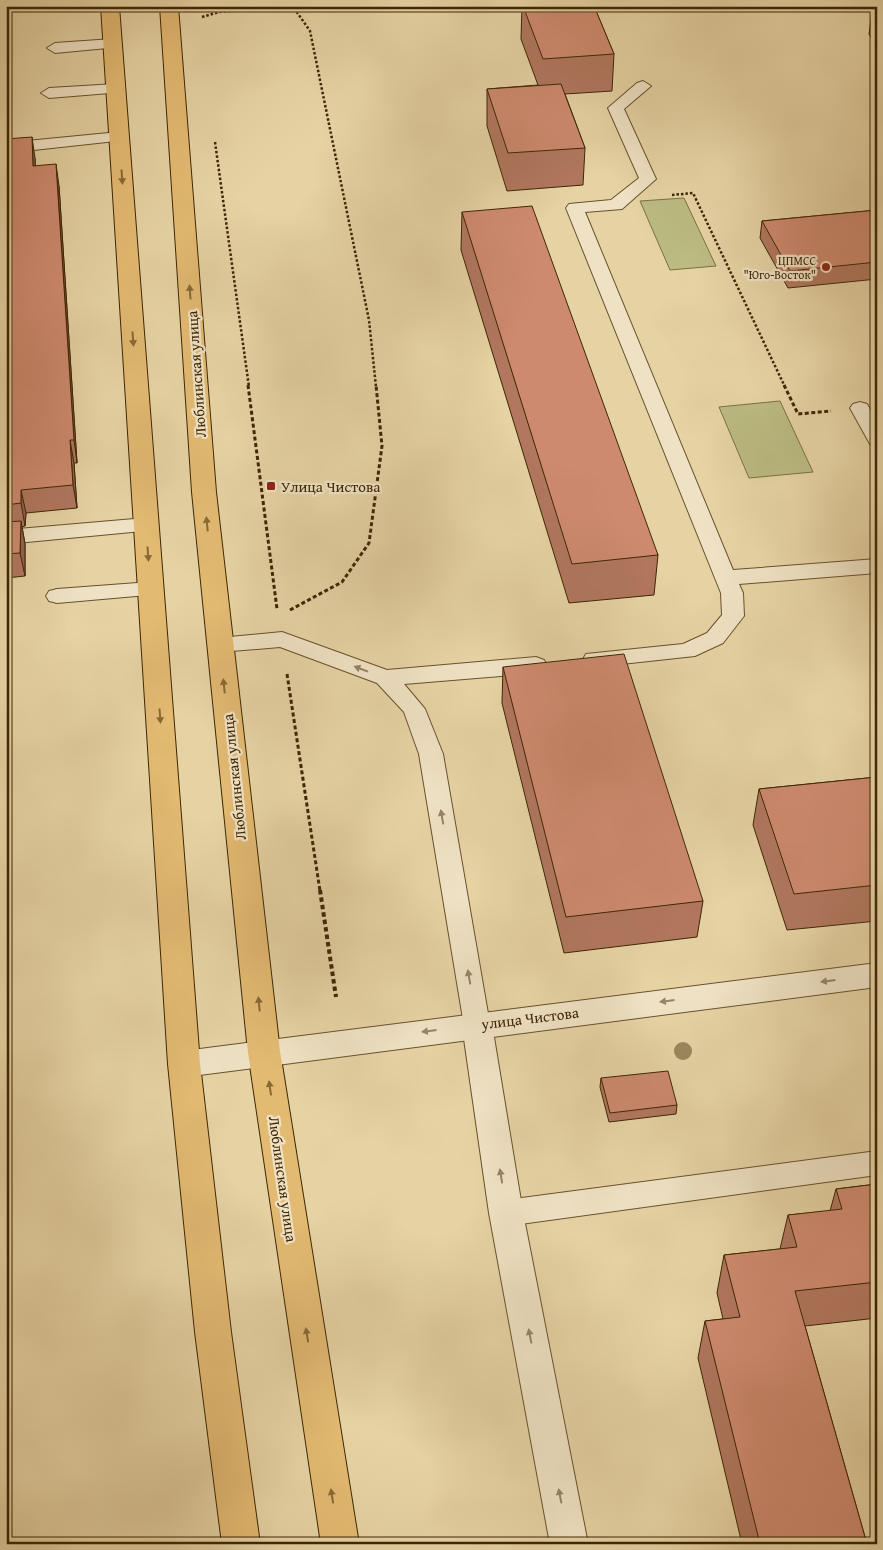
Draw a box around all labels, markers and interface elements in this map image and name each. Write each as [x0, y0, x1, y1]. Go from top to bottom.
one-way arrow [118, 169, 126, 185]
place label: ЦПМСС "Юго-Восток" [743, 252, 816, 283]
marker: ЦПМСС "Юго-Восток" [820, 261, 832, 273]
one-way arrow [186, 284, 194, 300]
street label: Люблинская улица [181, 309, 211, 438]
one-way arrow [130, 331, 138, 347]
place label: Улица Чистова [281, 476, 381, 497]
marker: Улица Чистова [265, 480, 277, 492]
one-way arrow [203, 516, 211, 532]
one-way arrow [145, 546, 153, 562]
one-way arrow [353, 665, 368, 673]
one-way arrow [220, 677, 228, 693]
one-way arrow [156, 708, 164, 724]
street label: Люблинская улица [217, 712, 251, 841]
one-way arrow [437, 808, 445, 824]
one-way arrow [464, 968, 472, 984]
one-way arrow [820, 977, 836, 985]
one-way arrow [255, 995, 263, 1011]
one-way arrow [659, 997, 675, 1005]
street label: улица Чистова [479, 1002, 581, 1035]
one-way arrow [420, 1027, 436, 1035]
one-way arrow [265, 1080, 273, 1096]
street label: Люблинская улица [264, 1115, 302, 1244]
one-way arrow [496, 1168, 504, 1184]
one-way arrow [303, 1327, 311, 1343]
one-way arrow [526, 1329, 534, 1344]
one-way arrow [328, 1487, 336, 1503]
one-way arrow [556, 1487, 564, 1503]

